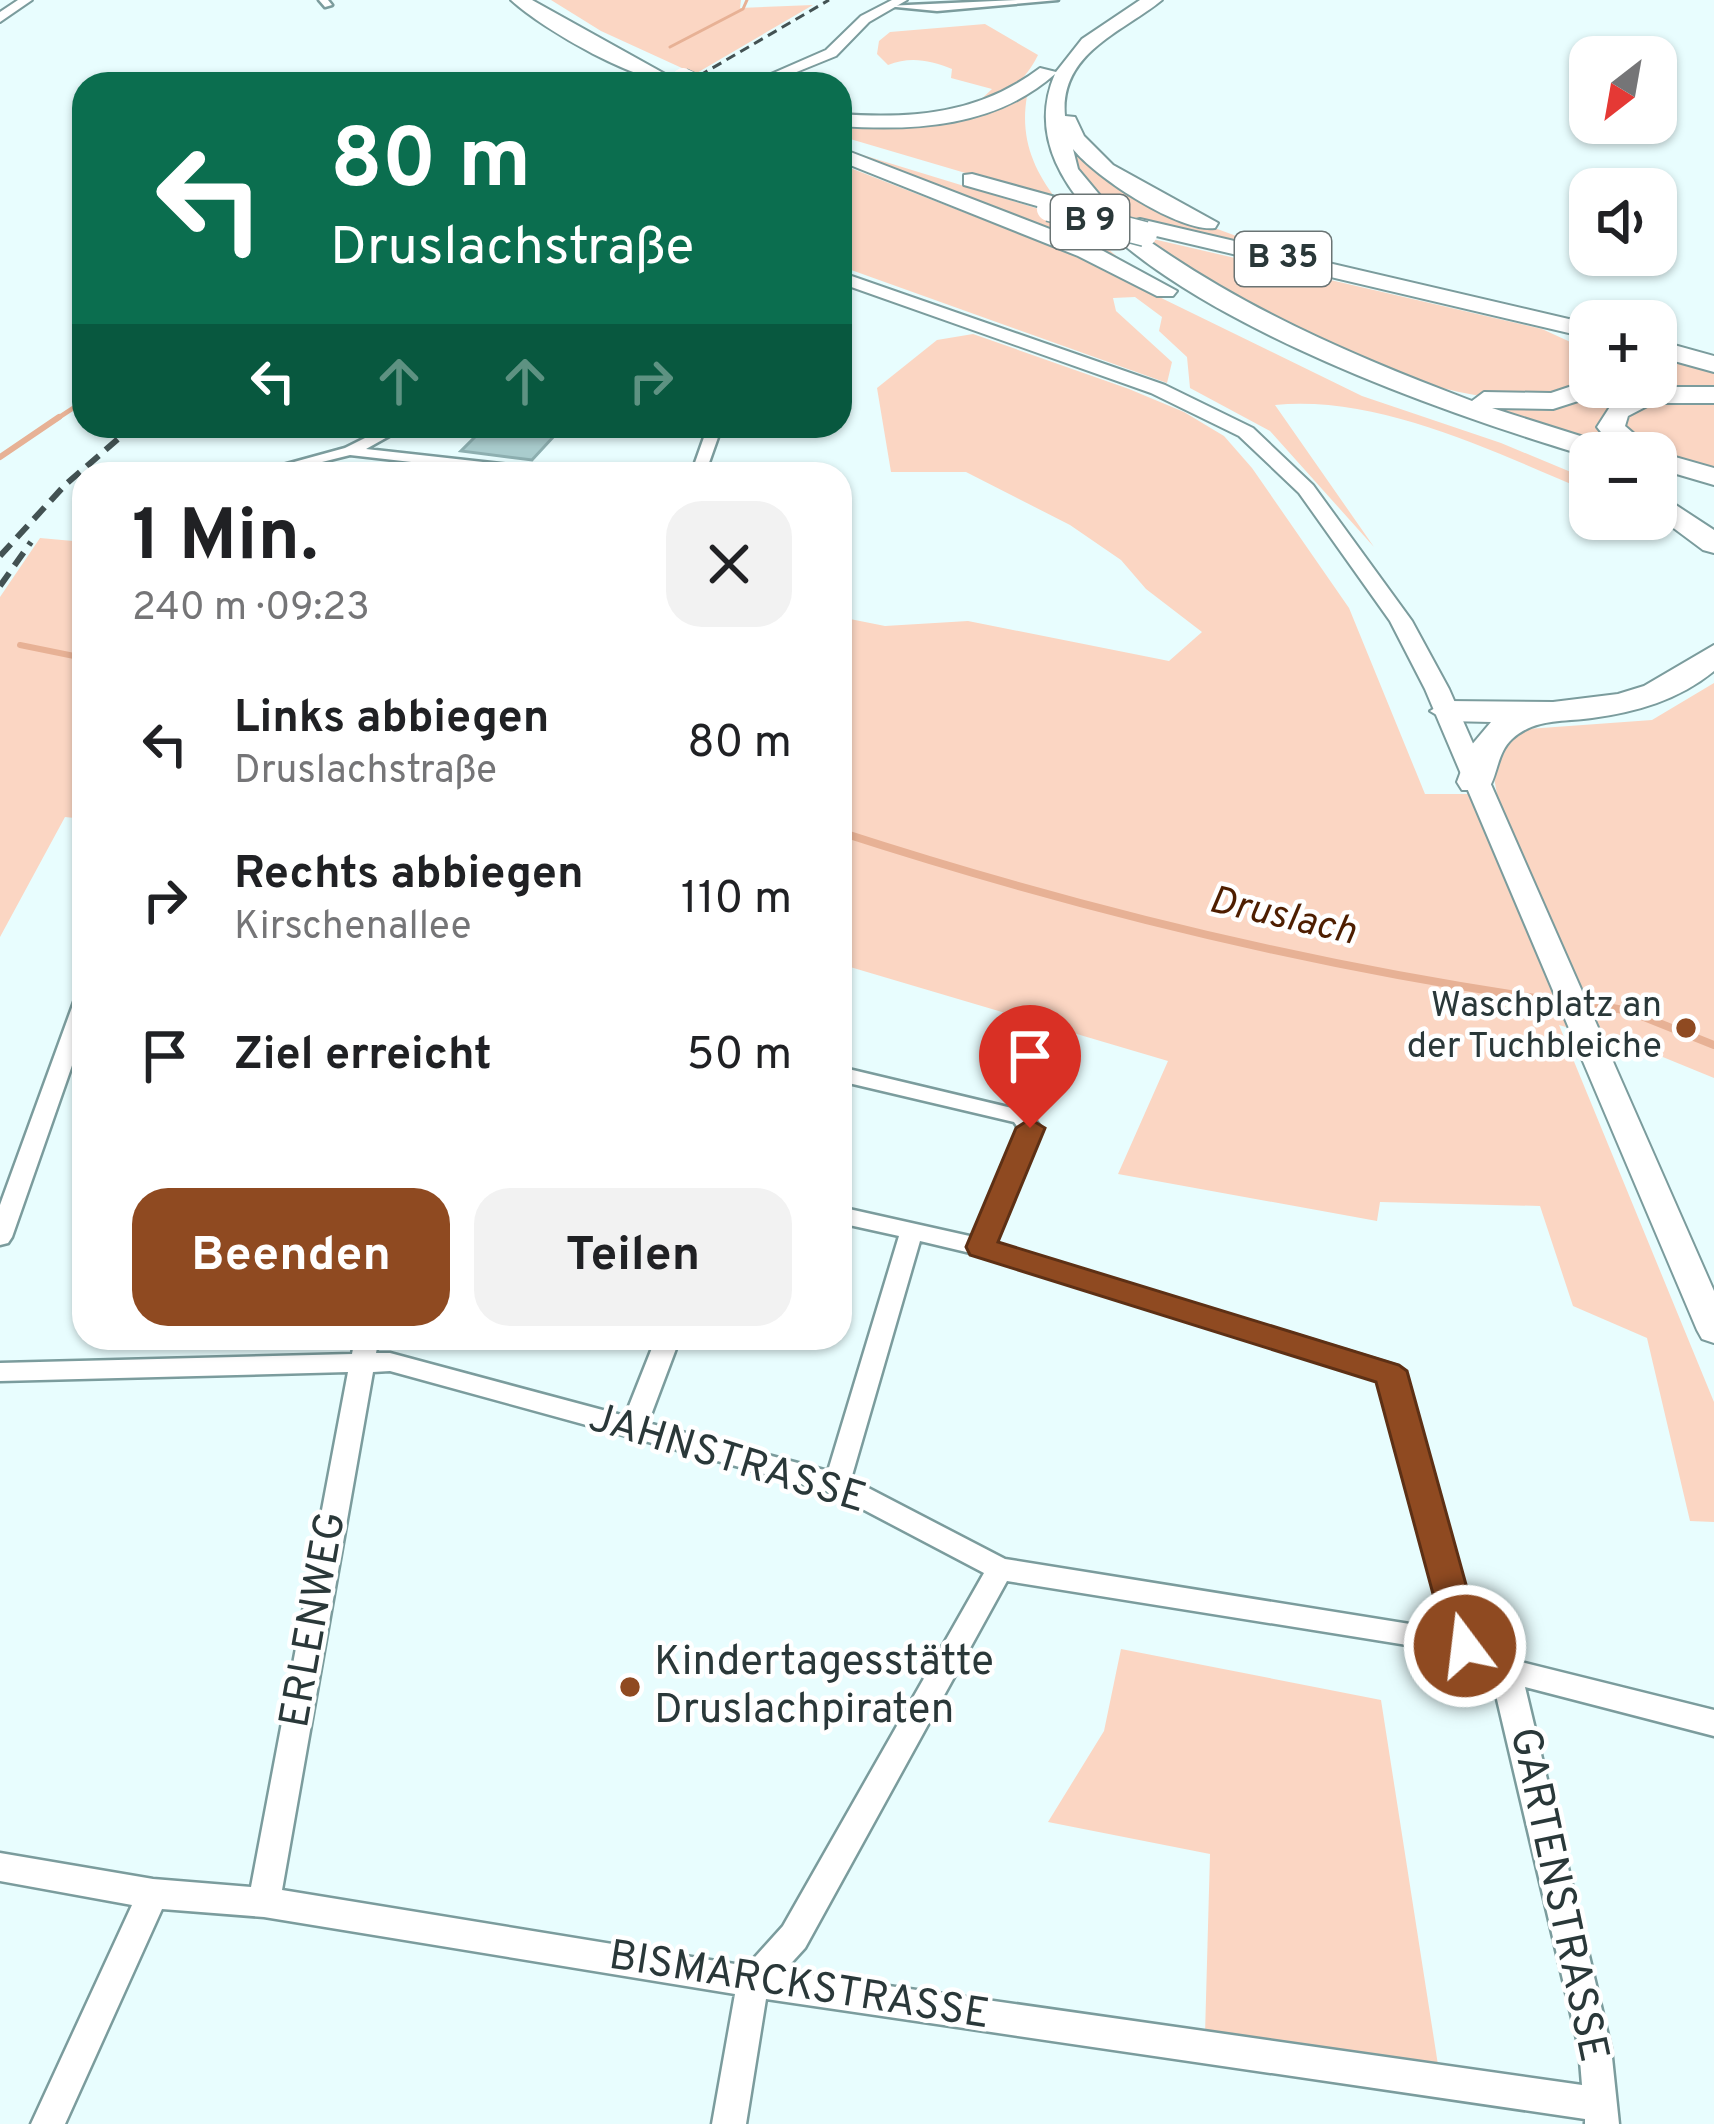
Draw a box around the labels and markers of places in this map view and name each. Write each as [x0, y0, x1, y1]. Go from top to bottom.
place label: Waschplatz an der Tuchbleiche [1407, 984, 1662, 1071]
pin [979, 1005, 1081, 1128]
marker: Waschplatz an der Tuchbleiche [1673, 1015, 1699, 1041]
place label: Kindertagesstätte Druslachpiraten [654, 1637, 994, 1738]
marker: Kindertagesstätte Druslachpiraten [617, 1674, 643, 1700]

